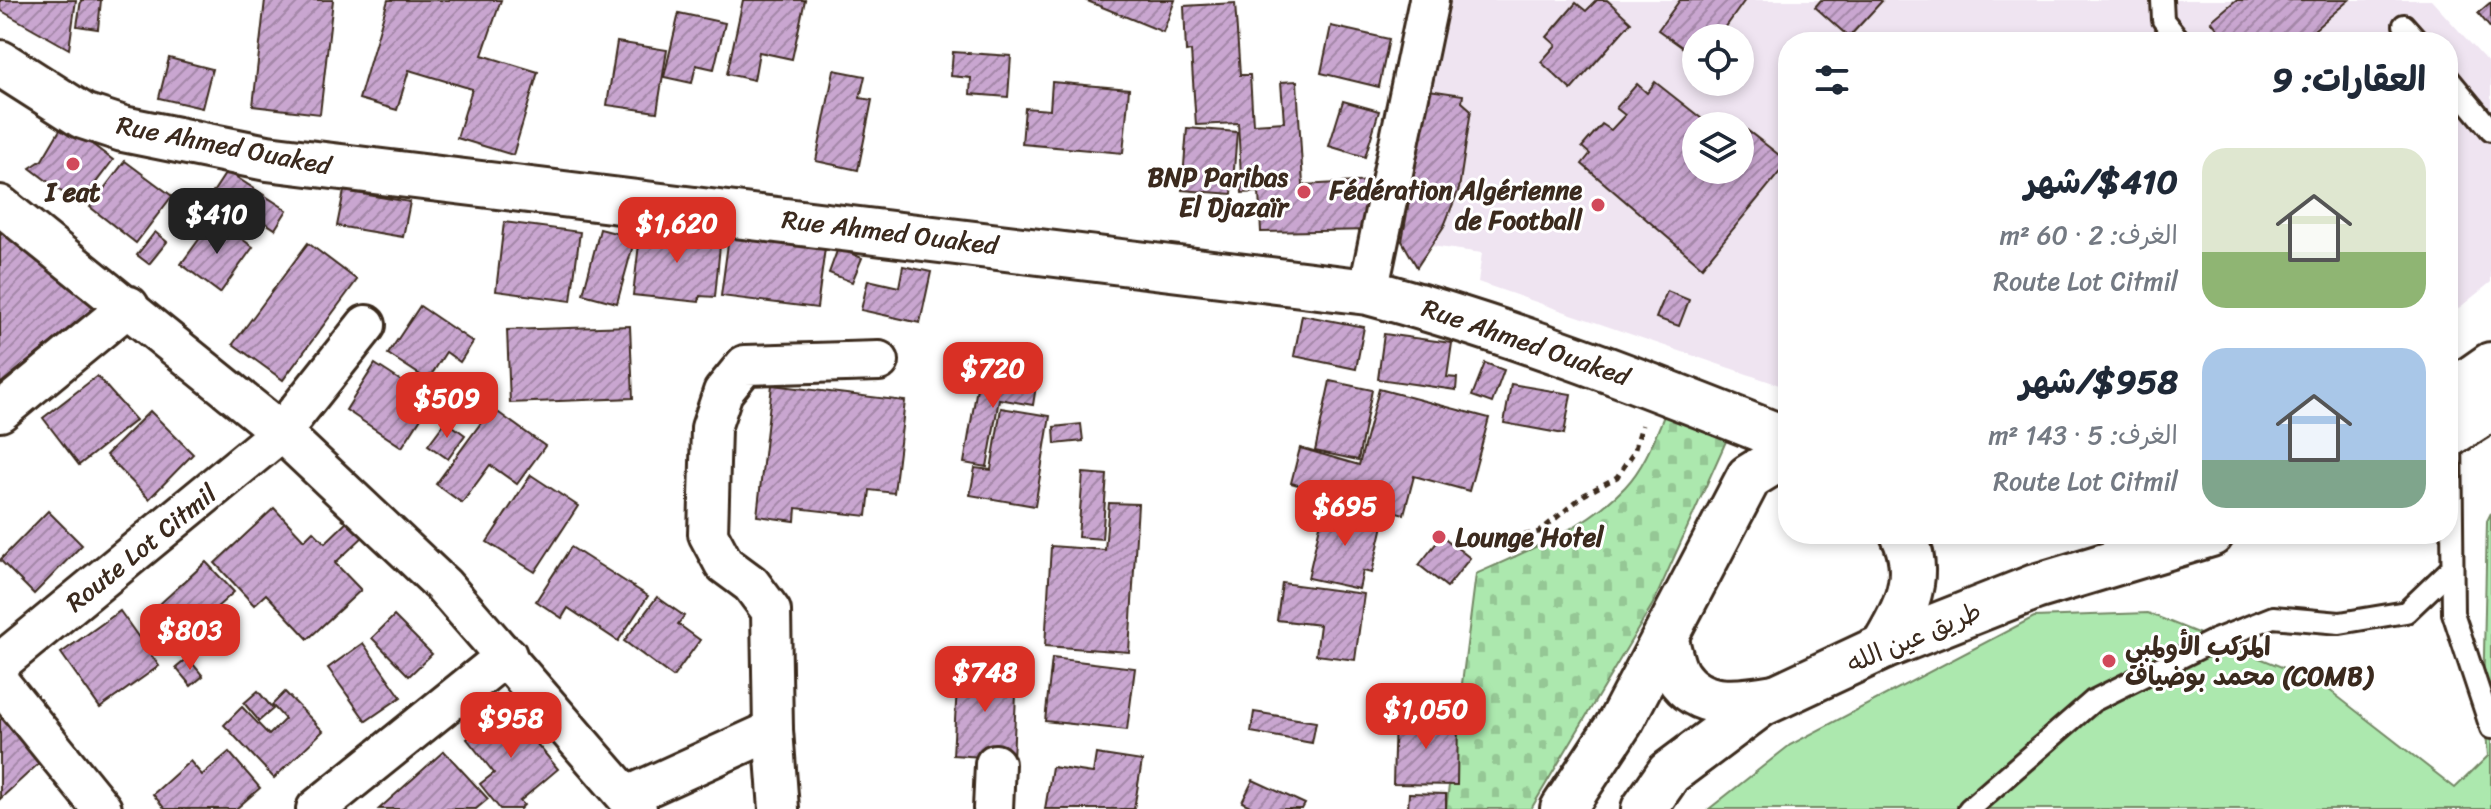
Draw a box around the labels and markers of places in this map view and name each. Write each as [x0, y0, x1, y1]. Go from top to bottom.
place label: BNP Paribas El Djazaïr [1147, 154, 1290, 230]
marker: I eat [64, 155, 82, 173]
place label: Fédération Algérienne de Football [1329, 167, 1584, 243]
place label: I eat [44, 169, 101, 215]
marker: BNP Paribas El Djazaïr [1295, 183, 1313, 201]
pin: $410 [170, 188, 264, 256]
marker: Fédération Algérienne de Football [1589, 196, 1607, 214]
pin: $1,620 [612, 197, 742, 265]
pin: $720 [946, 342, 1040, 410]
pin: $509 [400, 372, 494, 440]
pin: $695 [1298, 480, 1392, 548]
place label: Lounge Hotel [1455, 514, 1605, 560]
marker: Lounge Hotel [1430, 528, 1448, 546]
pin: $803 [143, 604, 237, 672]
place label: المركب الأولمبي محمد بوضياف (COMB) [2125, 623, 2374, 699]
pin: $748 [938, 646, 1032, 714]
marker: المركب الأولمبي محمد بوضياف (COMB) [2100, 652, 2118, 670]
pin: $1,050 [1361, 683, 1491, 751]
pin: $958 [464, 692, 558, 760]

